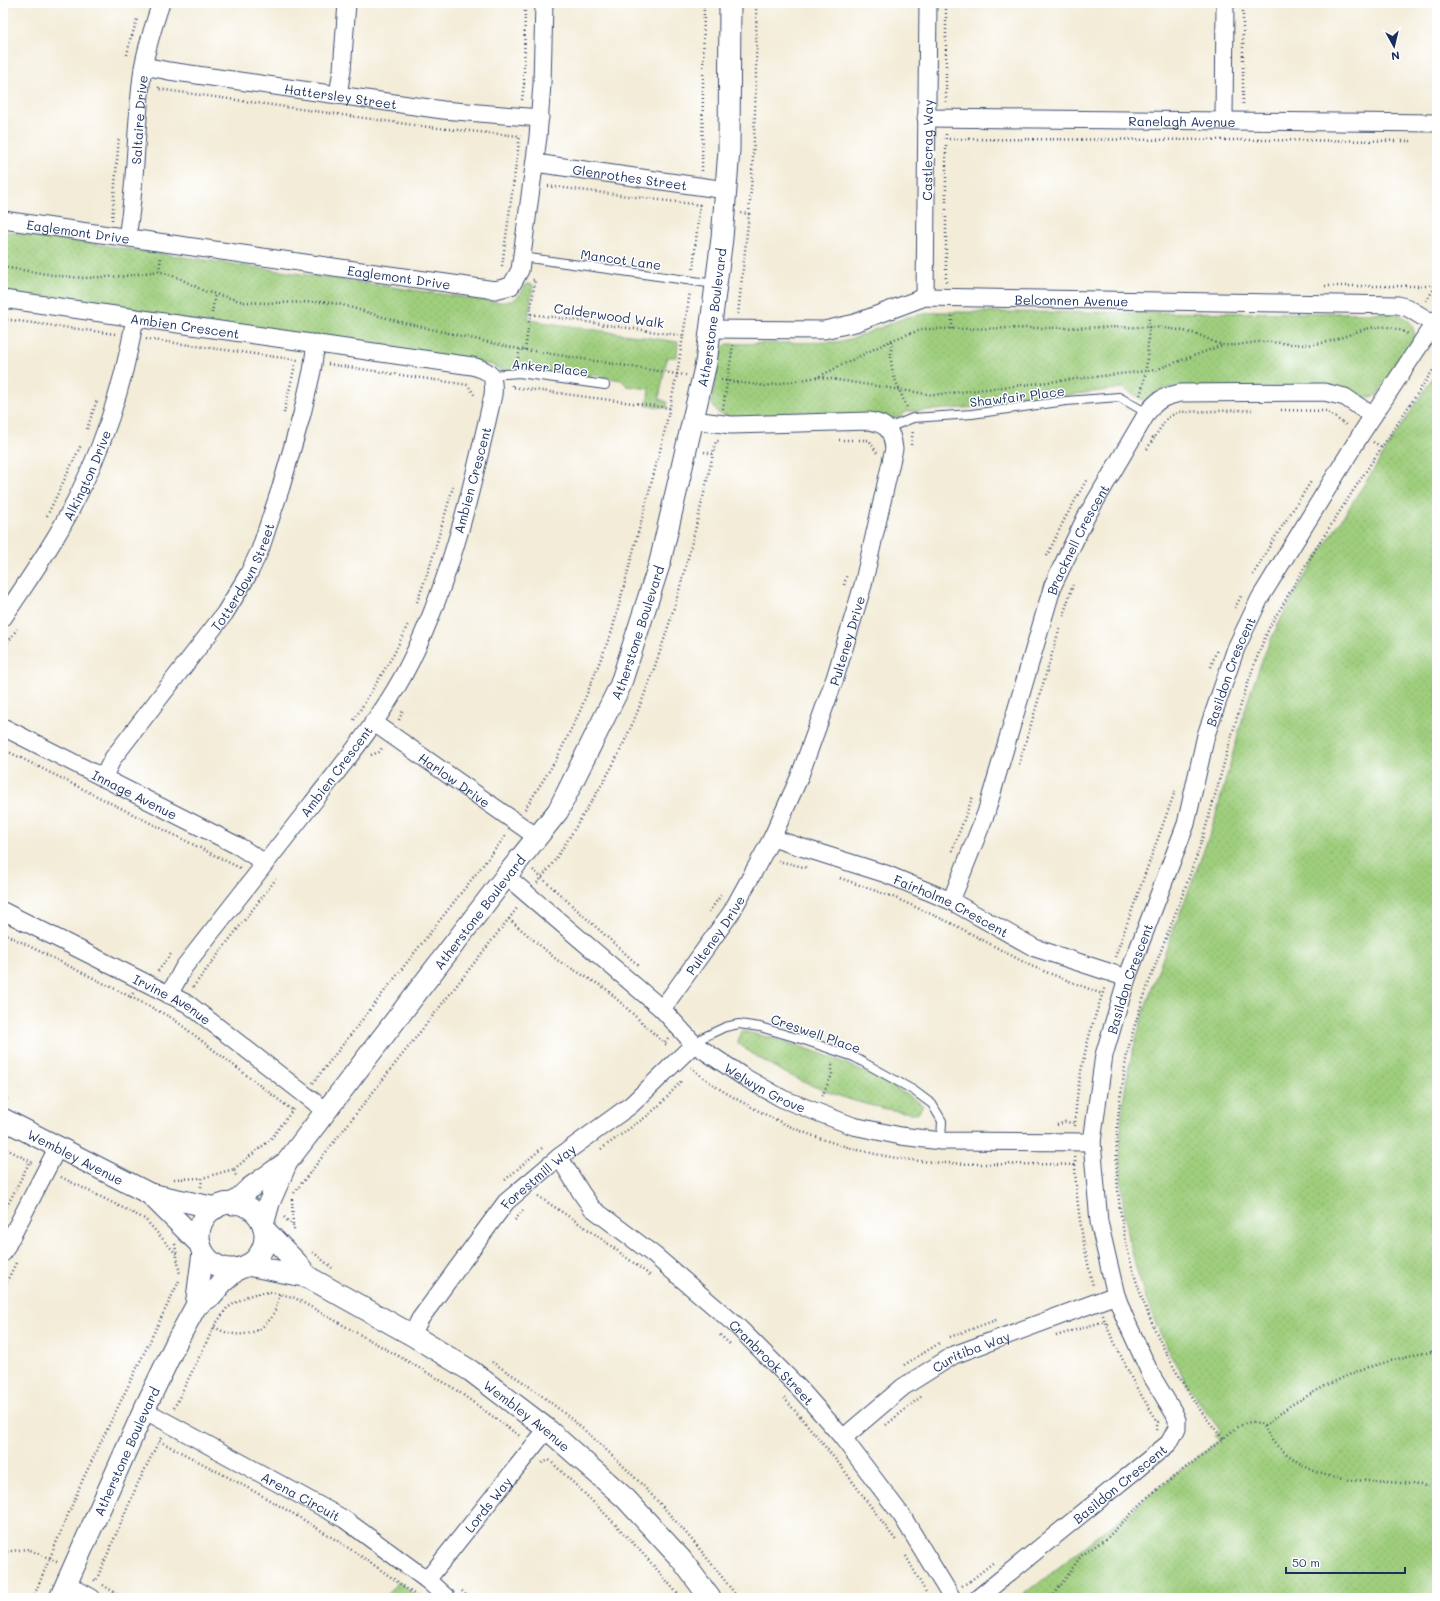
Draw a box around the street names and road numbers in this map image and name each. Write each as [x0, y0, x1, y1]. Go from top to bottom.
street label: Saltaire Drive [127, 74, 150, 165]
street label: Hattersley Street [283, 79, 398, 112]
street label: Castlecrag Way [917, 99, 936, 201]
street label: Ranelagh Avenue [1128, 111, 1236, 130]
street label: Glenrothes Street [572, 160, 689, 193]
street label: Eaglemont Drive [26, 215, 131, 246]
street label: Mancot Lane [580, 245, 662, 273]
street label: Atherstone Boulevard [692, 247, 729, 388]
street label: Eaglemont Drive [346, 261, 452, 292]
street label: Belconnen Avenue [1015, 290, 1128, 309]
street label: Calderwood Walk [553, 299, 665, 331]
street label: Ambien Crescent [130, 309, 241, 341]
street label: Anker Place [511, 355, 589, 379]
street label: Shawfair Place [968, 382, 1066, 410]
street label: Ambien Crescent [450, 424, 494, 535]
street label: Alkington Drive [58, 427, 114, 523]
street label: Bracknell Crescent [1042, 480, 1112, 596]
street label: Totterdown Street [206, 520, 277, 634]
street label: Atherstone Boulevard [606, 563, 667, 702]
street label: Pulteney Drive [825, 594, 868, 688]
street label: Basildon Crescent [1201, 613, 1258, 728]
street label: Ambien Crescent [296, 722, 376, 820]
street label: Harlow Drive [416, 748, 494, 810]
street label: Innage Avenue [90, 765, 180, 822]
street label: Atherstone Boulevard [429, 851, 528, 972]
street label: Fairholme Crescent [892, 870, 1012, 940]
street label: Pulteney Drive [681, 892, 748, 978]
street label: Basildon Crescent [1102, 920, 1156, 1036]
street label: Irvine Avenue [131, 970, 215, 1028]
street label: Creswell Place [769, 1010, 863, 1056]
street label: Welwyn Grove [722, 1058, 808, 1116]
street label: Wembley Avenue [25, 1125, 127, 1188]
street label: Forestmill Way [496, 1140, 579, 1212]
street label: Cranbrook Street [726, 1315, 818, 1408]
street label: Curitiba Way [929, 1327, 1012, 1375]
street label: Wembley Avenue [481, 1376, 574, 1454]
street label: Atherstone Boulevard [89, 1384, 162, 1518]
street label: Basildon Crescent [1069, 1440, 1170, 1526]
street label: Arena Circuit [259, 1467, 344, 1524]
street label: Lords Way [460, 1473, 515, 1535]

